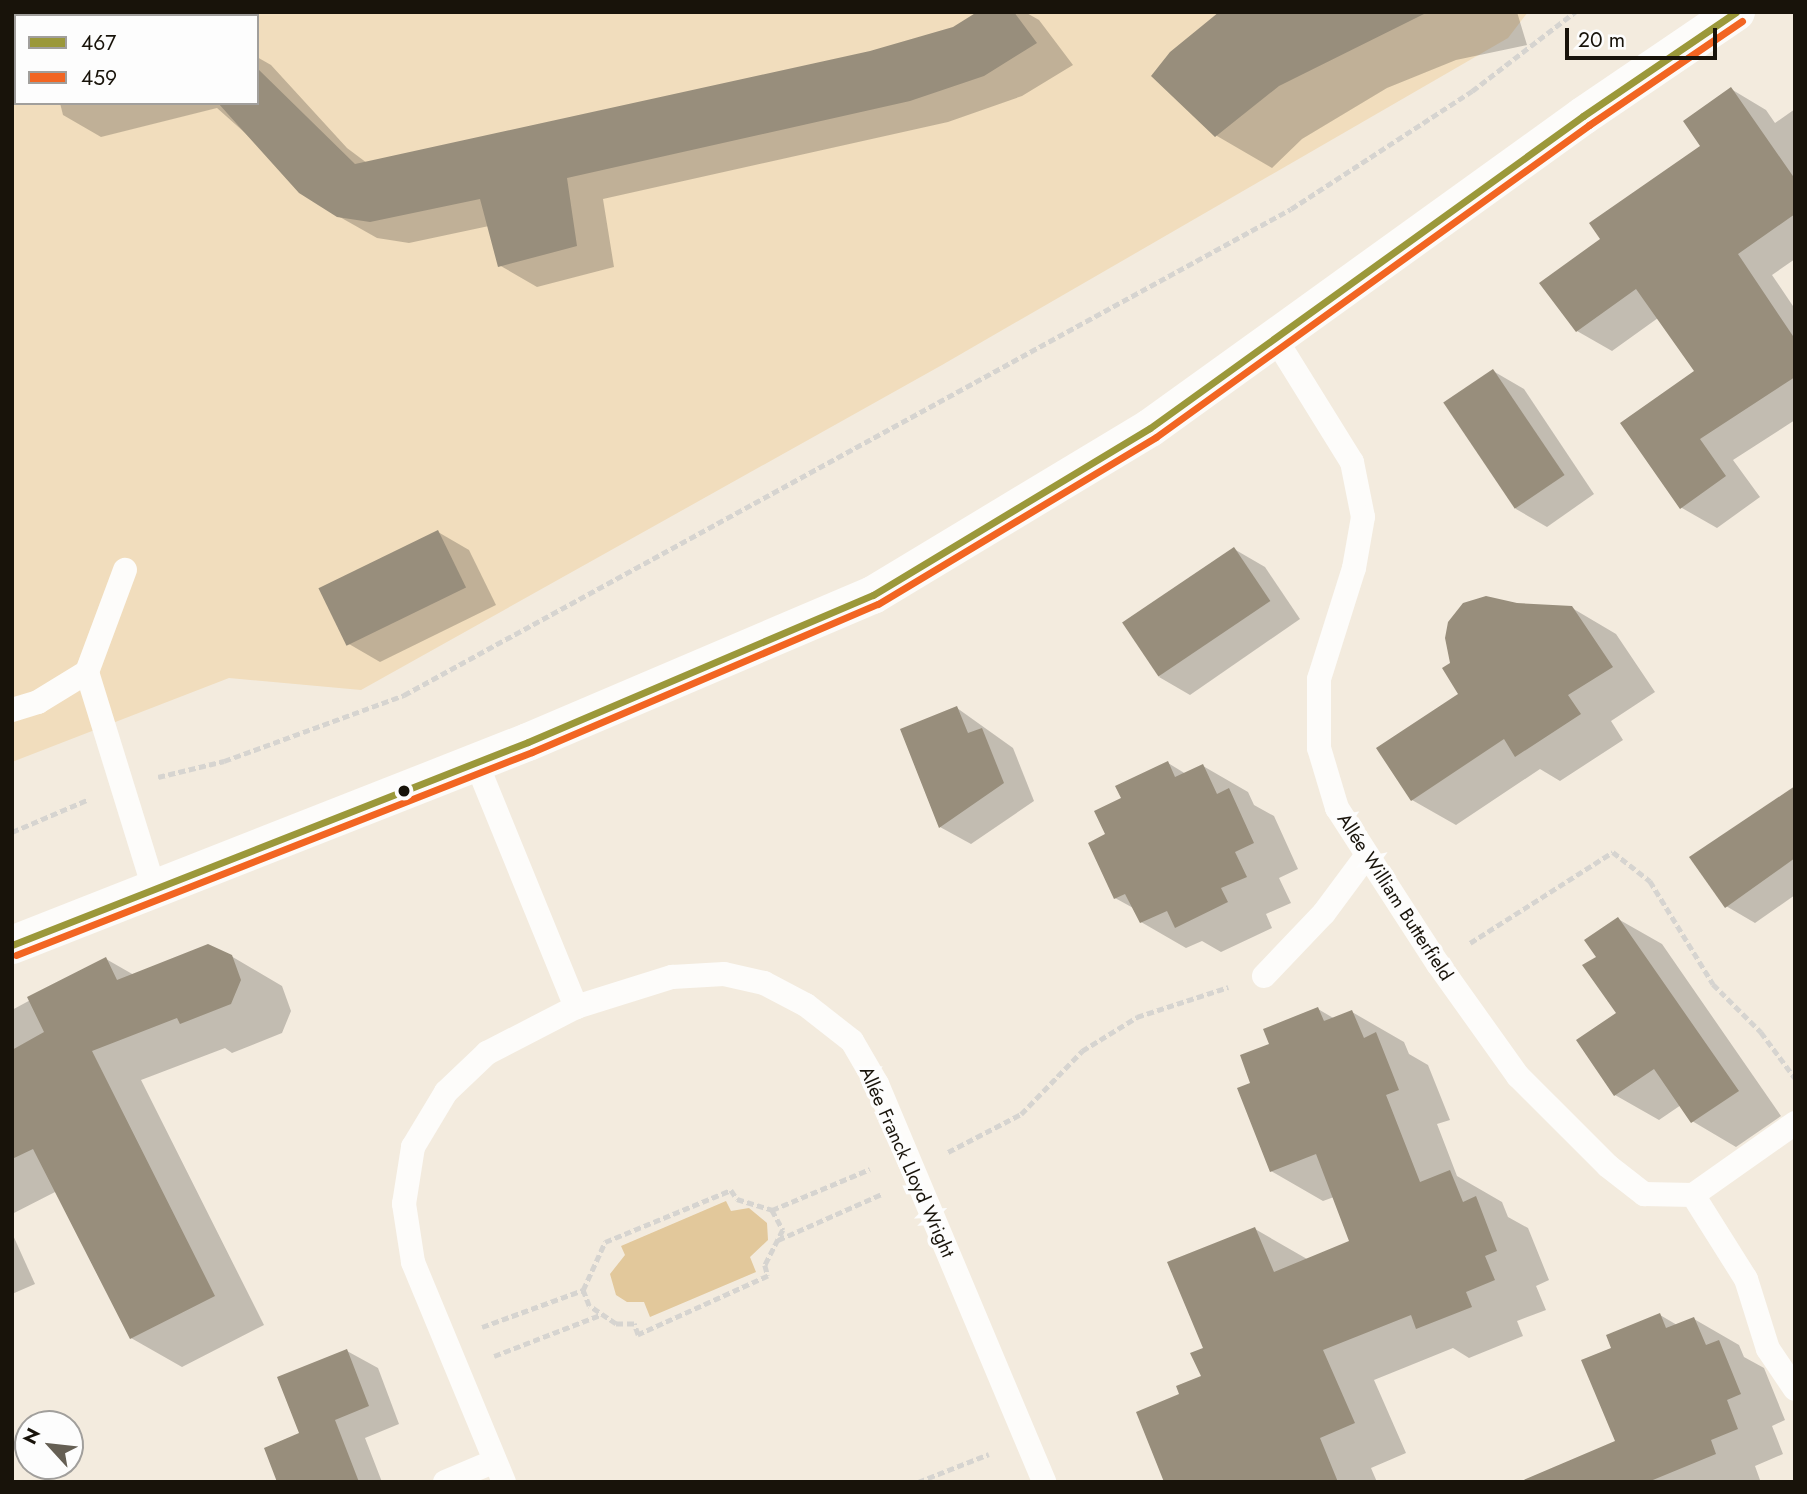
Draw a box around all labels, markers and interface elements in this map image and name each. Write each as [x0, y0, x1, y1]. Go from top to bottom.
legend [14, 14, 259, 105]
scale bar [1569, 14, 1721, 58]
text: 20 m [1578, 25, 1625, 55]
text: 467 [81, 28, 116, 58]
text: 459 [81, 63, 117, 93]
unlabelled marker [397, 784, 411, 798]
street label: Allée William Butterfield [1332, 809, 1458, 985]
street label: Allée Franck Lloyd Wright [855, 1063, 959, 1261]
north arrow [14, 1410, 84, 1480]
text: N [16, 1423, 47, 1449]

